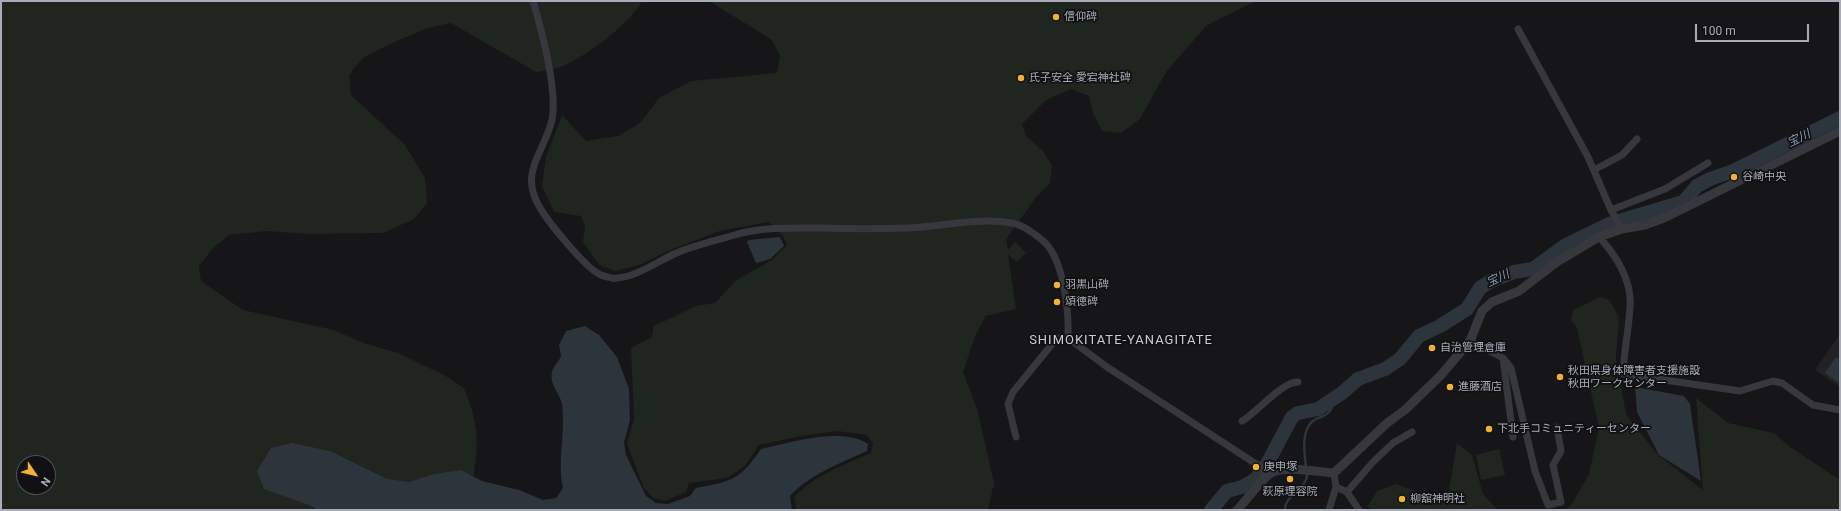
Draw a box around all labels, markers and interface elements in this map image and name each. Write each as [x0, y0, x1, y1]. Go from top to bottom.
place label: 信仰碑 [1064, 10, 1097, 24]
marker: 信仰碑 [1051, 12, 1061, 22]
scale bar [1697, 16, 1811, 42]
text: 100 m [1702, 24, 1736, 38]
place label: 氏子安全 愛宕神社碑 [1029, 71, 1131, 85]
marker: 氏子安全 愛宕神社碑 [1016, 73, 1026, 83]
water label: 宝川 [1785, 127, 1813, 151]
place label: 谷崎中央 [1742, 170, 1786, 184]
marker: 谷崎中央 [1729, 172, 1739, 182]
water label: 宝川 [1484, 267, 1512, 291]
place label: 羽黒山碑 [1065, 278, 1109, 292]
marker: 羽黒山碑 [1052, 280, 1062, 290]
place label: 頌徳碑 [1065, 295, 1098, 309]
marker: 頌徳碑 [1052, 297, 1062, 307]
district label: SHIMOKITATE-YANAGITATE [1029, 333, 1213, 349]
place label: 自治管理倉庫 [1440, 341, 1506, 355]
marker: 自治管理倉庫 [1427, 343, 1437, 353]
place label: 秋田県身体障害者支援施設 秋田ワークセンター [1568, 364, 1700, 390]
marker: 秋田県身体障害者支援施設 秋田ワークセンター [1555, 372, 1565, 382]
place label: 進藤酒店 [1458, 380, 1502, 394]
marker: 進藤酒店 [1445, 382, 1455, 392]
place label: 下北手コミュニティーセンター [1497, 422, 1651, 436]
marker: 下北手コミュニティーセンター [1484, 424, 1494, 434]
north arrow [16, 455, 56, 495]
place label: 庚申塚 [1264, 460, 1297, 474]
marker: 庚申塚 [1251, 462, 1261, 472]
marker: 萩原理容院 [1285, 474, 1295, 484]
text: N [38, 475, 53, 488]
place label: 萩原理容院 [1263, 485, 1317, 499]
place label: 柳舘神明社 [1410, 492, 1465, 506]
marker: 柳舘神明社 [1397, 494, 1407, 504]

